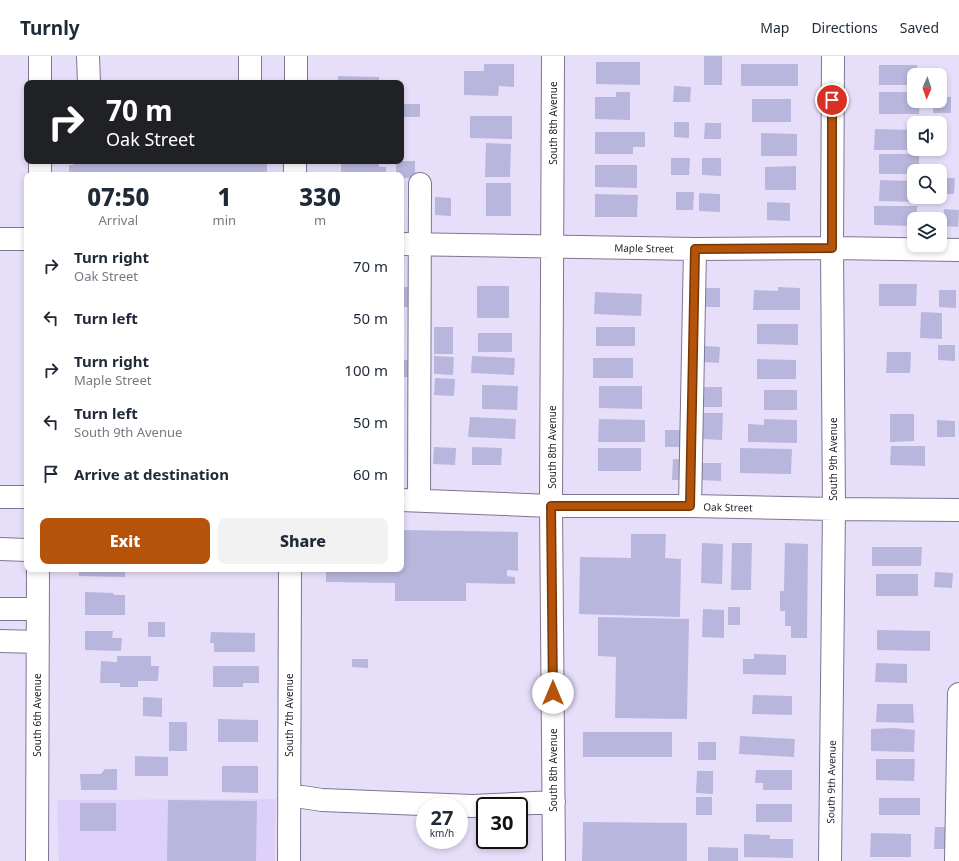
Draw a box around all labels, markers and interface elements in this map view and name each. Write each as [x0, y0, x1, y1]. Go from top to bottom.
text: Turnly [20, 15, 80, 41]
text: Map [760, 18, 789, 37]
text: Directions [811, 18, 878, 37]
text: Saved [900, 18, 939, 37]
north arrow [907, 68, 947, 108]
map controls [907, 68, 947, 252]
street label: South 8th Avenue [546, 81, 560, 165]
pin [815, 83, 849, 117]
icon: arrive [821, 89, 843, 111]
text: 70 m [106, 91, 173, 129]
icon: right [40, 96, 92, 148]
button: sound [907, 116, 947, 156]
text: Oak Street [106, 127, 195, 151]
button: search [907, 164, 947, 204]
text: 07:50 [87, 180, 149, 213]
text: 1 [217, 180, 231, 213]
text: 330 [299, 180, 341, 213]
text: Arrival [98, 211, 138, 229]
text: min [213, 211, 236, 229]
text: m [314, 211, 326, 229]
button: layers [907, 212, 947, 252]
street label: Maple Street [614, 240, 674, 256]
text: Turn right [74, 247, 149, 267]
icon: right [40, 255, 62, 277]
text: 70 m [353, 256, 388, 276]
text: Oak Street [74, 267, 138, 285]
icon: left [40, 307, 62, 329]
text: Turn left [74, 308, 138, 328]
text: 50 m [353, 308, 388, 328]
text: Turn right [74, 351, 149, 371]
icon: right [40, 359, 62, 381]
text: 100 m [344, 360, 388, 380]
text: Maple Street [74, 371, 151, 389]
text: Turn left [74, 403, 138, 423]
street label: South 8th Avenue [545, 405, 559, 489]
icon: left [40, 411, 62, 433]
text: 50 m [353, 412, 388, 432]
street label: South 9th Avenue [826, 417, 840, 501]
text: South 9th Avenue [74, 423, 182, 441]
icon: arrive [40, 463, 62, 485]
text: Arrive at destination [74, 464, 229, 484]
text: 60 m [353, 464, 388, 484]
street label: Oak Street [703, 500, 753, 514]
button: Exit [40, 518, 210, 564]
button: Share [218, 518, 388, 564]
position arrow [532, 672, 574, 714]
street label: South 6th Avenue [30, 673, 44, 757]
street label: South 7th Avenue [282, 673, 296, 757]
street label: South 8th Avenue [546, 728, 560, 812]
street label: South 9th Avenue [823, 740, 839, 824]
speed limit sign: 30 [476, 797, 528, 849]
text: 27 [431, 804, 453, 831]
text: km/h [430, 826, 454, 840]

